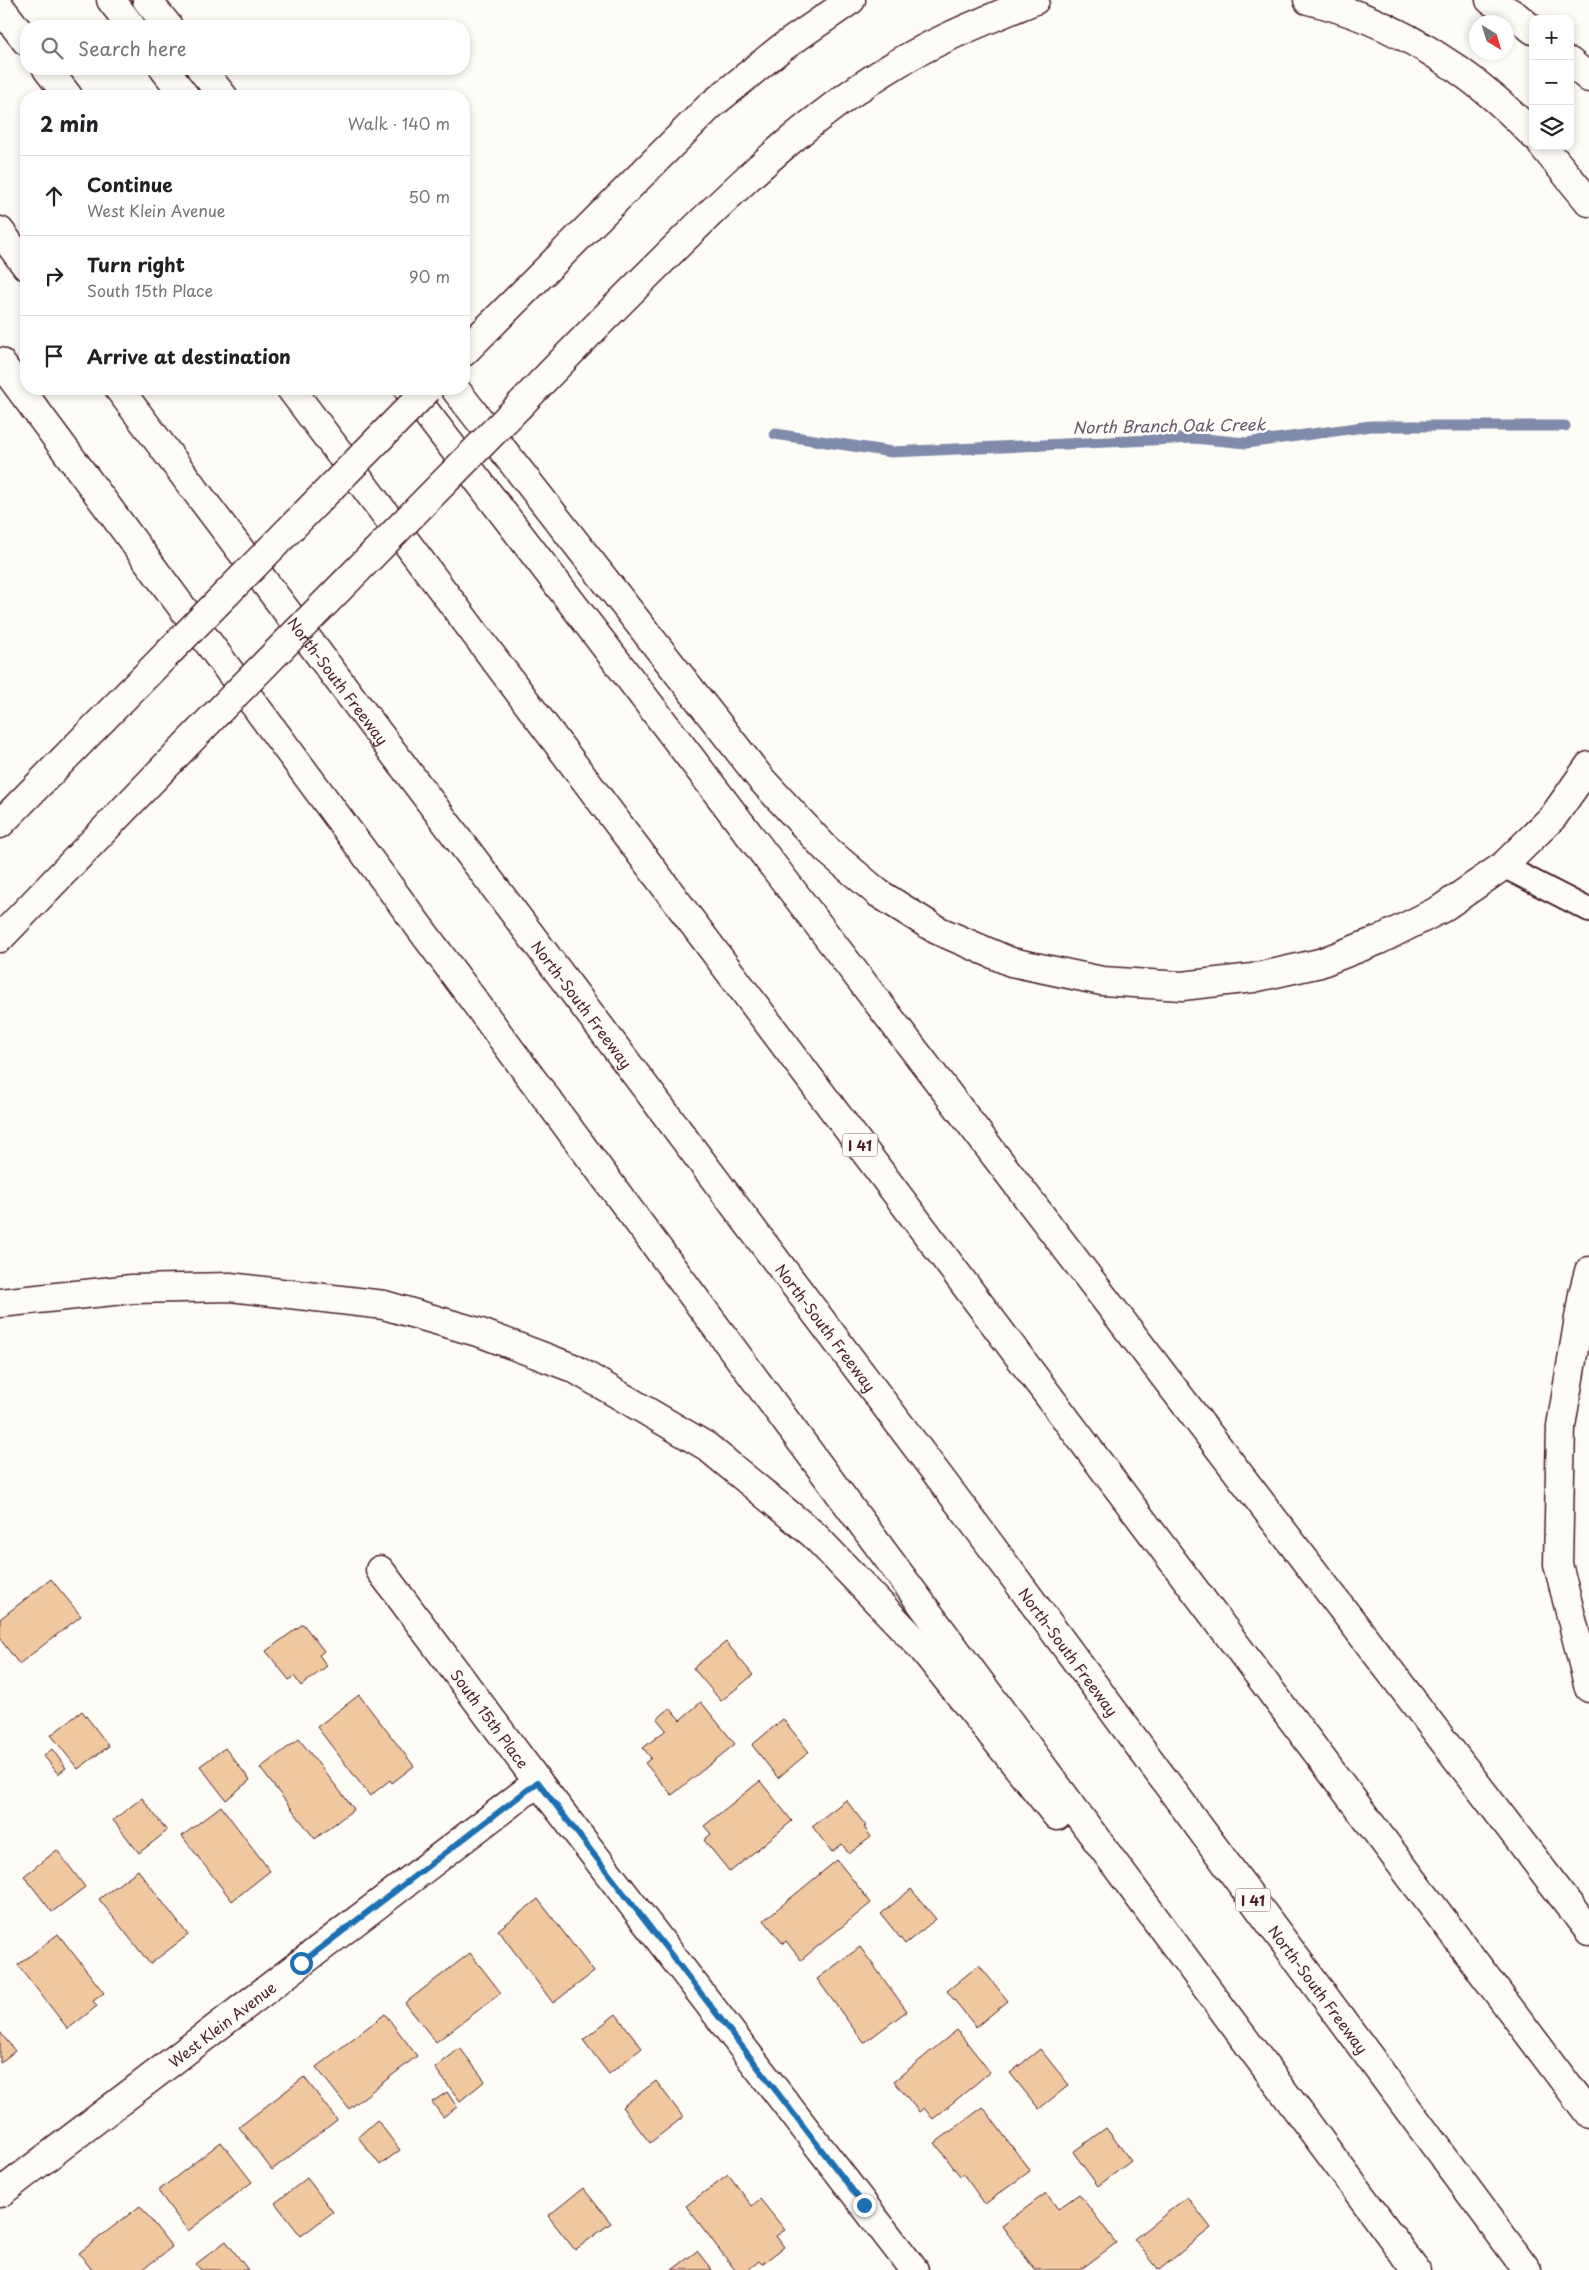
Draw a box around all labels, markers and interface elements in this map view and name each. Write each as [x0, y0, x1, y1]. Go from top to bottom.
north arrow [1469, 15, 1514, 60]
map controls [1529, 15, 1574, 150]
button: + [1529, 15, 1574, 60]
search box [20, 20, 470, 75]
icon: search [38, 34, 66, 62]
text: Search here [78, 34, 187, 62]
button: − [1529, 60, 1574, 105]
button: layers [1529, 105, 1574, 150]
text: 2 min [40, 107, 99, 139]
text: Walk · 140 m [348, 111, 450, 135]
text: Continue [87, 170, 173, 198]
icon: ahead [40, 182, 68, 210]
text: 50 m [409, 184, 450, 208]
text: West Klein Avenue [87, 198, 226, 222]
text: Turn right [87, 250, 185, 278]
icon: right [40, 262, 68, 290]
text: 90 m [409, 264, 450, 288]
text: South 15th Place [87, 278, 213, 302]
icon: arrive [40, 342, 68, 370]
text: Arrive at destination [87, 342, 291, 370]
water label: North Branch Oak Creek [1073, 411, 1267, 439]
street label: North-South Freeway [283, 612, 395, 749]
street label: North-South Freeway [527, 935, 638, 1073]
road number: I 41 [842, 1134, 878, 1156]
street label: North-South Freeway [771, 1258, 882, 1396]
street label: North-South Freeway [1014, 1582, 1124, 1721]
street label: South 15th Place [446, 1664, 535, 1773]
road number: I 41 [1236, 1888, 1270, 1912]
street label: North-South Freeway [1264, 1920, 1374, 2058]
route start [290, 1952, 313, 1975]
street label: West Klein Avenue [163, 1975, 280, 2072]
route end [853, 2194, 876, 2217]

